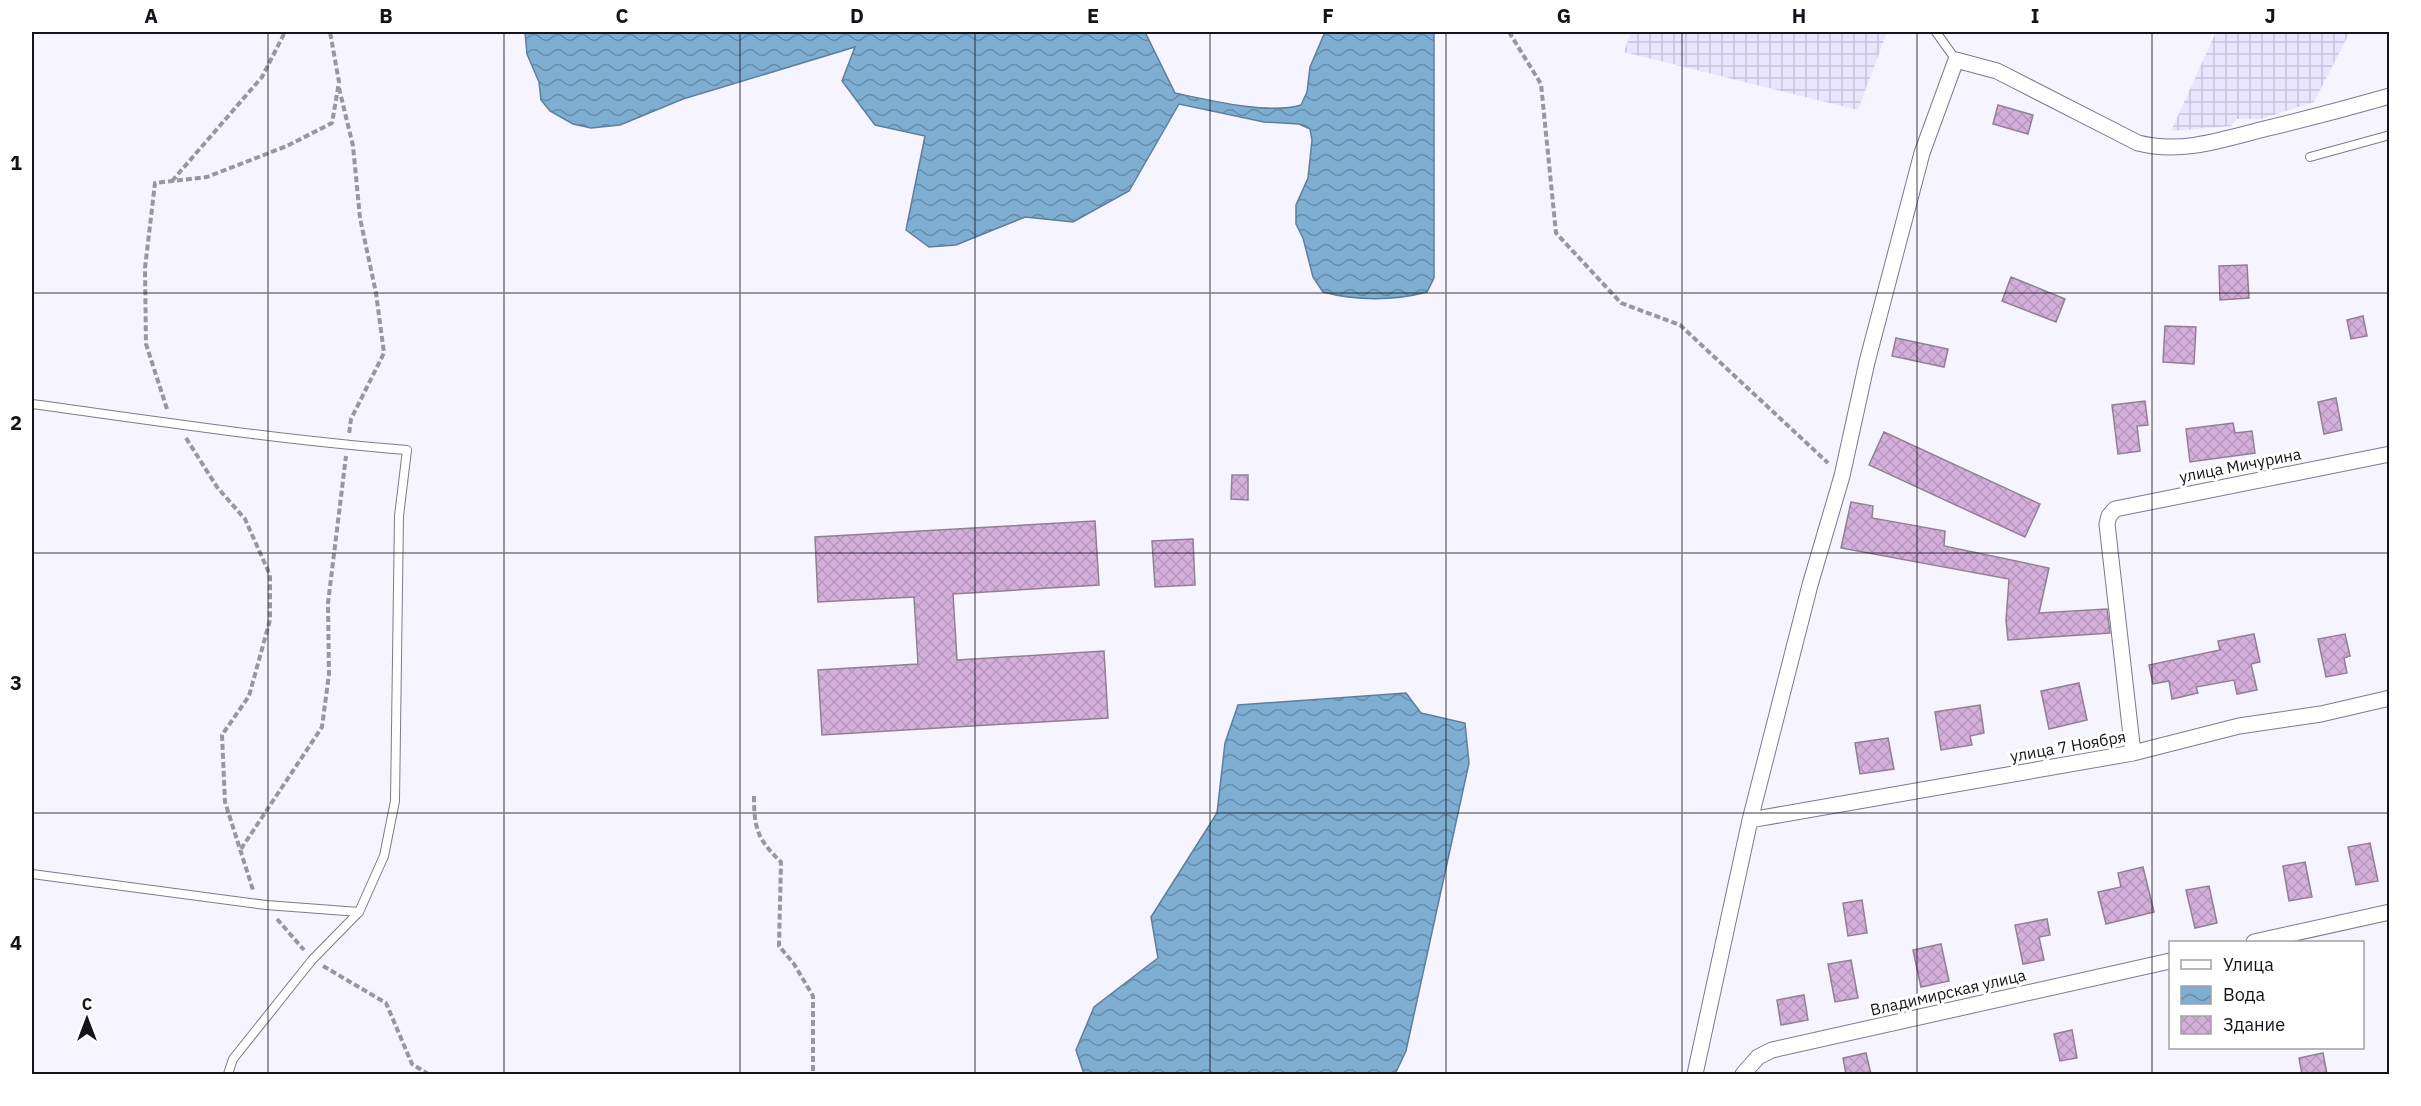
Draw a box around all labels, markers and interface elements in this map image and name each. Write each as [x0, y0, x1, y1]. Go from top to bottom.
text: A [144, 2, 158, 29]
text: B [379, 2, 393, 29]
text: C [615, 2, 629, 29]
text: D [850, 2, 864, 29]
text: E [1087, 2, 1099, 29]
text: F [1322, 2, 1334, 29]
text: G [1557, 2, 1571, 29]
text: H [1792, 2, 1806, 29]
text: I [2031, 2, 2039, 29]
text: J [2264, 2, 2276, 29]
text: 1 [10, 149, 22, 176]
text: 2 [10, 409, 22, 436]
street label: улица Мичурина [2177, 443, 2303, 487]
text: 3 [10, 669, 22, 696]
street label: улица 7 Ноября [2009, 726, 2127, 766]
text: 4 [10, 929, 22, 956]
legend [2169, 941, 2364, 1049]
text: Улица [2223, 953, 2274, 976]
street label: Владимирская улица [1868, 964, 2028, 1020]
text: Вода [2223, 983, 2266, 1006]
north arrow [57, 989, 117, 1049]
text: С [82, 994, 92, 1014]
text: Здание [2223, 1013, 2285, 1036]

